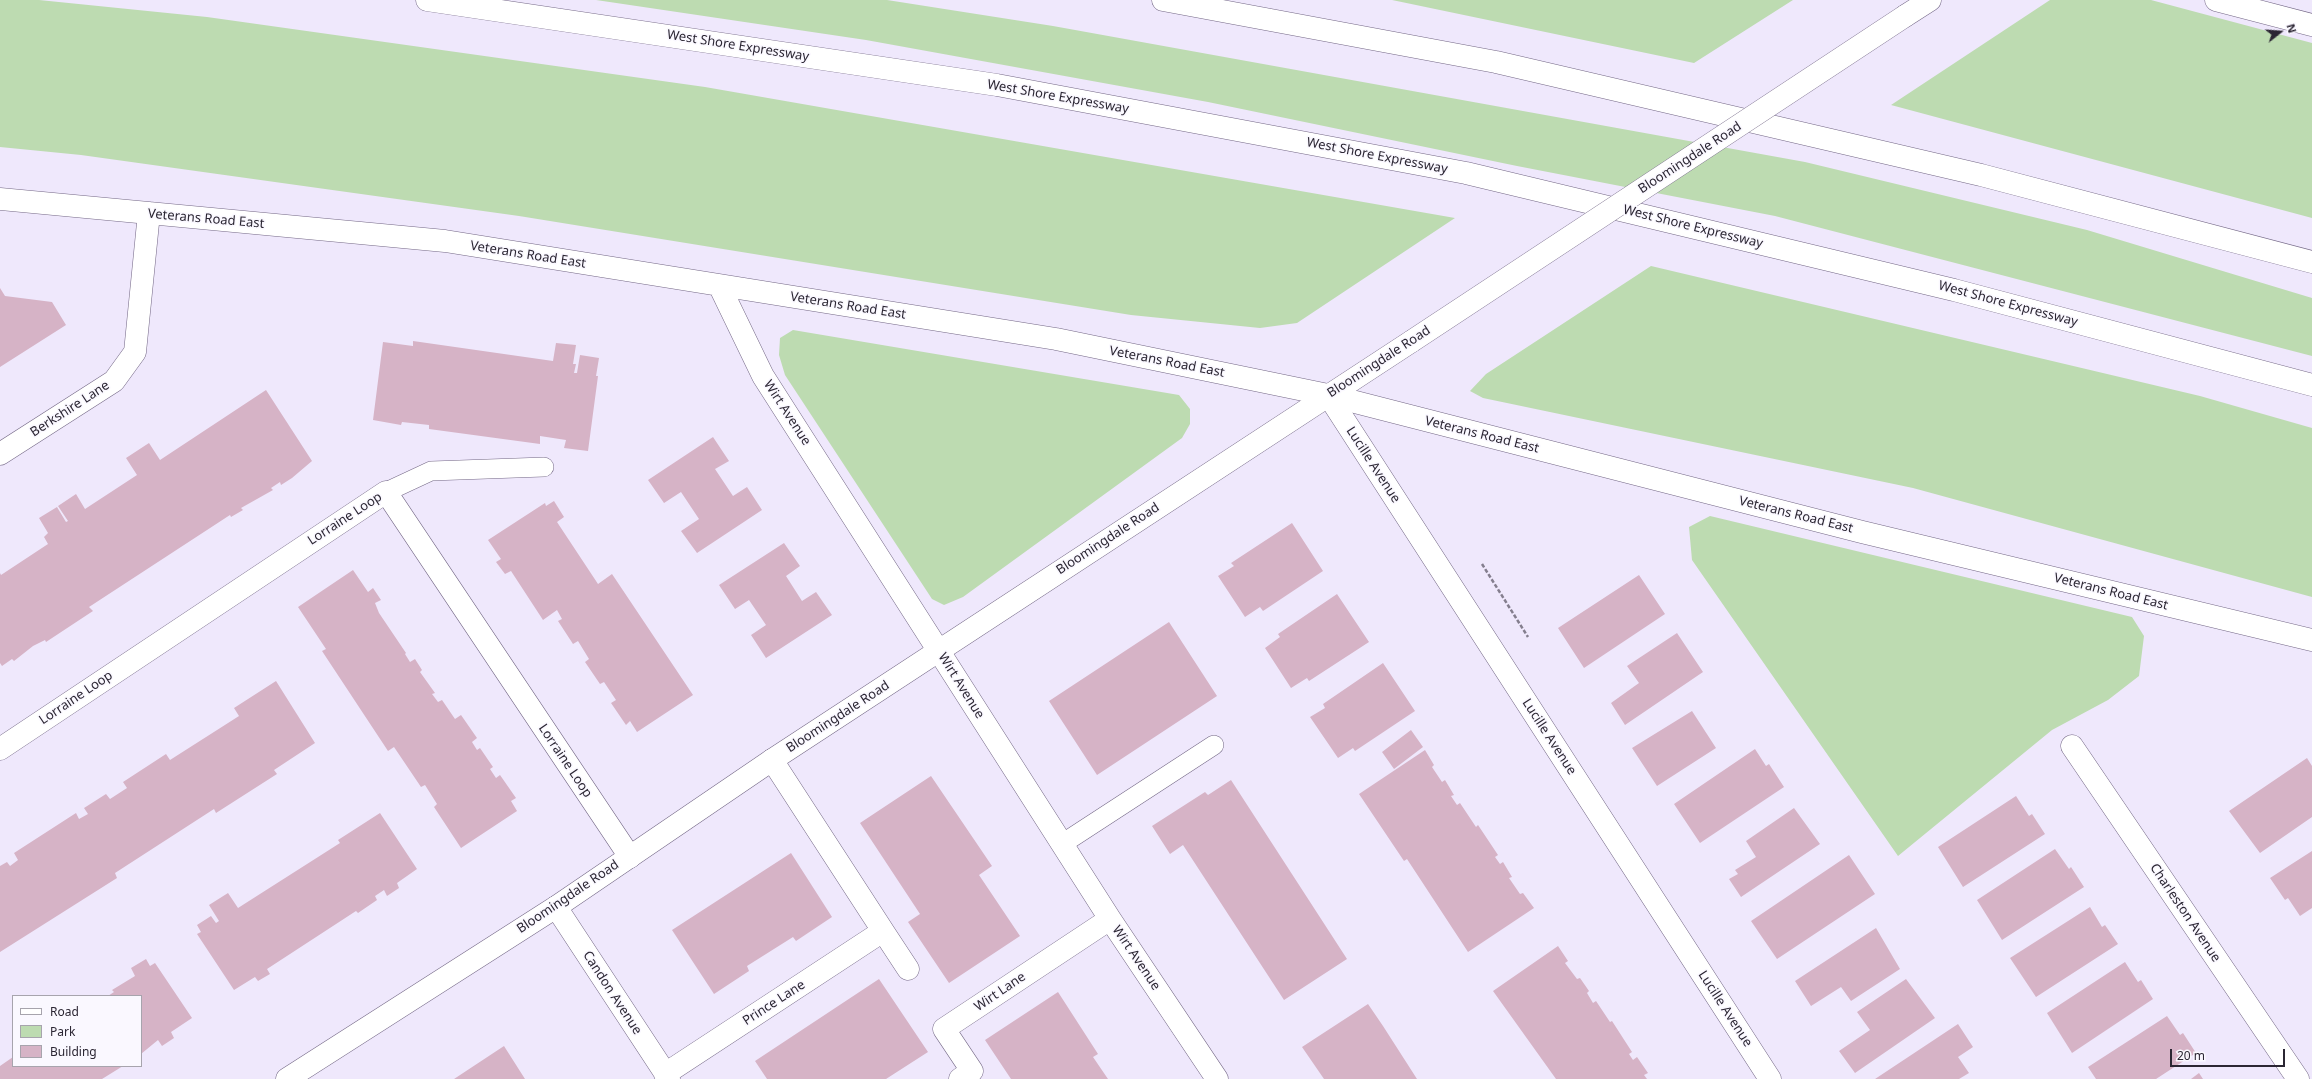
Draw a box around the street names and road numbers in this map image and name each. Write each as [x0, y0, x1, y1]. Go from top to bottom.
street label: West Shore Expressway [666, 27, 810, 65]
street label: West Shore Expressway [986, 77, 1130, 117]
street label: Bloomingdale Road [1636, 119, 1744, 197]
street label: West Shore Expressway [1305, 135, 1449, 177]
street label: West Shore Expressway [1622, 202, 1764, 252]
street label: Veterans Road East [147, 206, 265, 232]
street label: Veterans Road East [469, 238, 587, 272]
street label: West Shore Expressway [1937, 278, 2079, 330]
street label: Veterans Road East [789, 289, 907, 323]
street label: Bloomingdale Road [1325, 323, 1433, 401]
street label: Veterans Road East [1108, 343, 1226, 381]
street label: Wirt Avenue [760, 377, 814, 449]
street label: Berkshire Lane [28, 378, 112, 440]
street label: Veterans Road East [1423, 413, 1541, 457]
street label: Lucille Avenue [1343, 424, 1403, 506]
street label: Lorraine Loop [305, 489, 385, 549]
street label: Veterans Road East [1737, 493, 1855, 537]
street label: Bloomingdale Road [1054, 500, 1162, 578]
street label: Veterans Road East [2052, 570, 2170, 614]
street label: Wirt Avenue [935, 650, 987, 722]
street label: Lorraine Loop [36, 668, 116, 728]
street label: Bloomingdale Road [784, 678, 892, 756]
street label: Lucille Avenue [1519, 696, 1579, 778]
street label: Lorraine Loop [535, 721, 595, 801]
street label: Bloomingdale Road [514, 857, 622, 937]
street label: Charleston Avenue [2146, 861, 2224, 965]
street label: Wirt Avenue [1109, 923, 1163, 993]
street label: Candon Avenue [579, 948, 645, 1038]
street label: Lucille Avenue [1695, 968, 1755, 1050]
street label: Wirt Lane [971, 969, 1029, 1015]
street label: Prince Lane [740, 977, 808, 1029]

